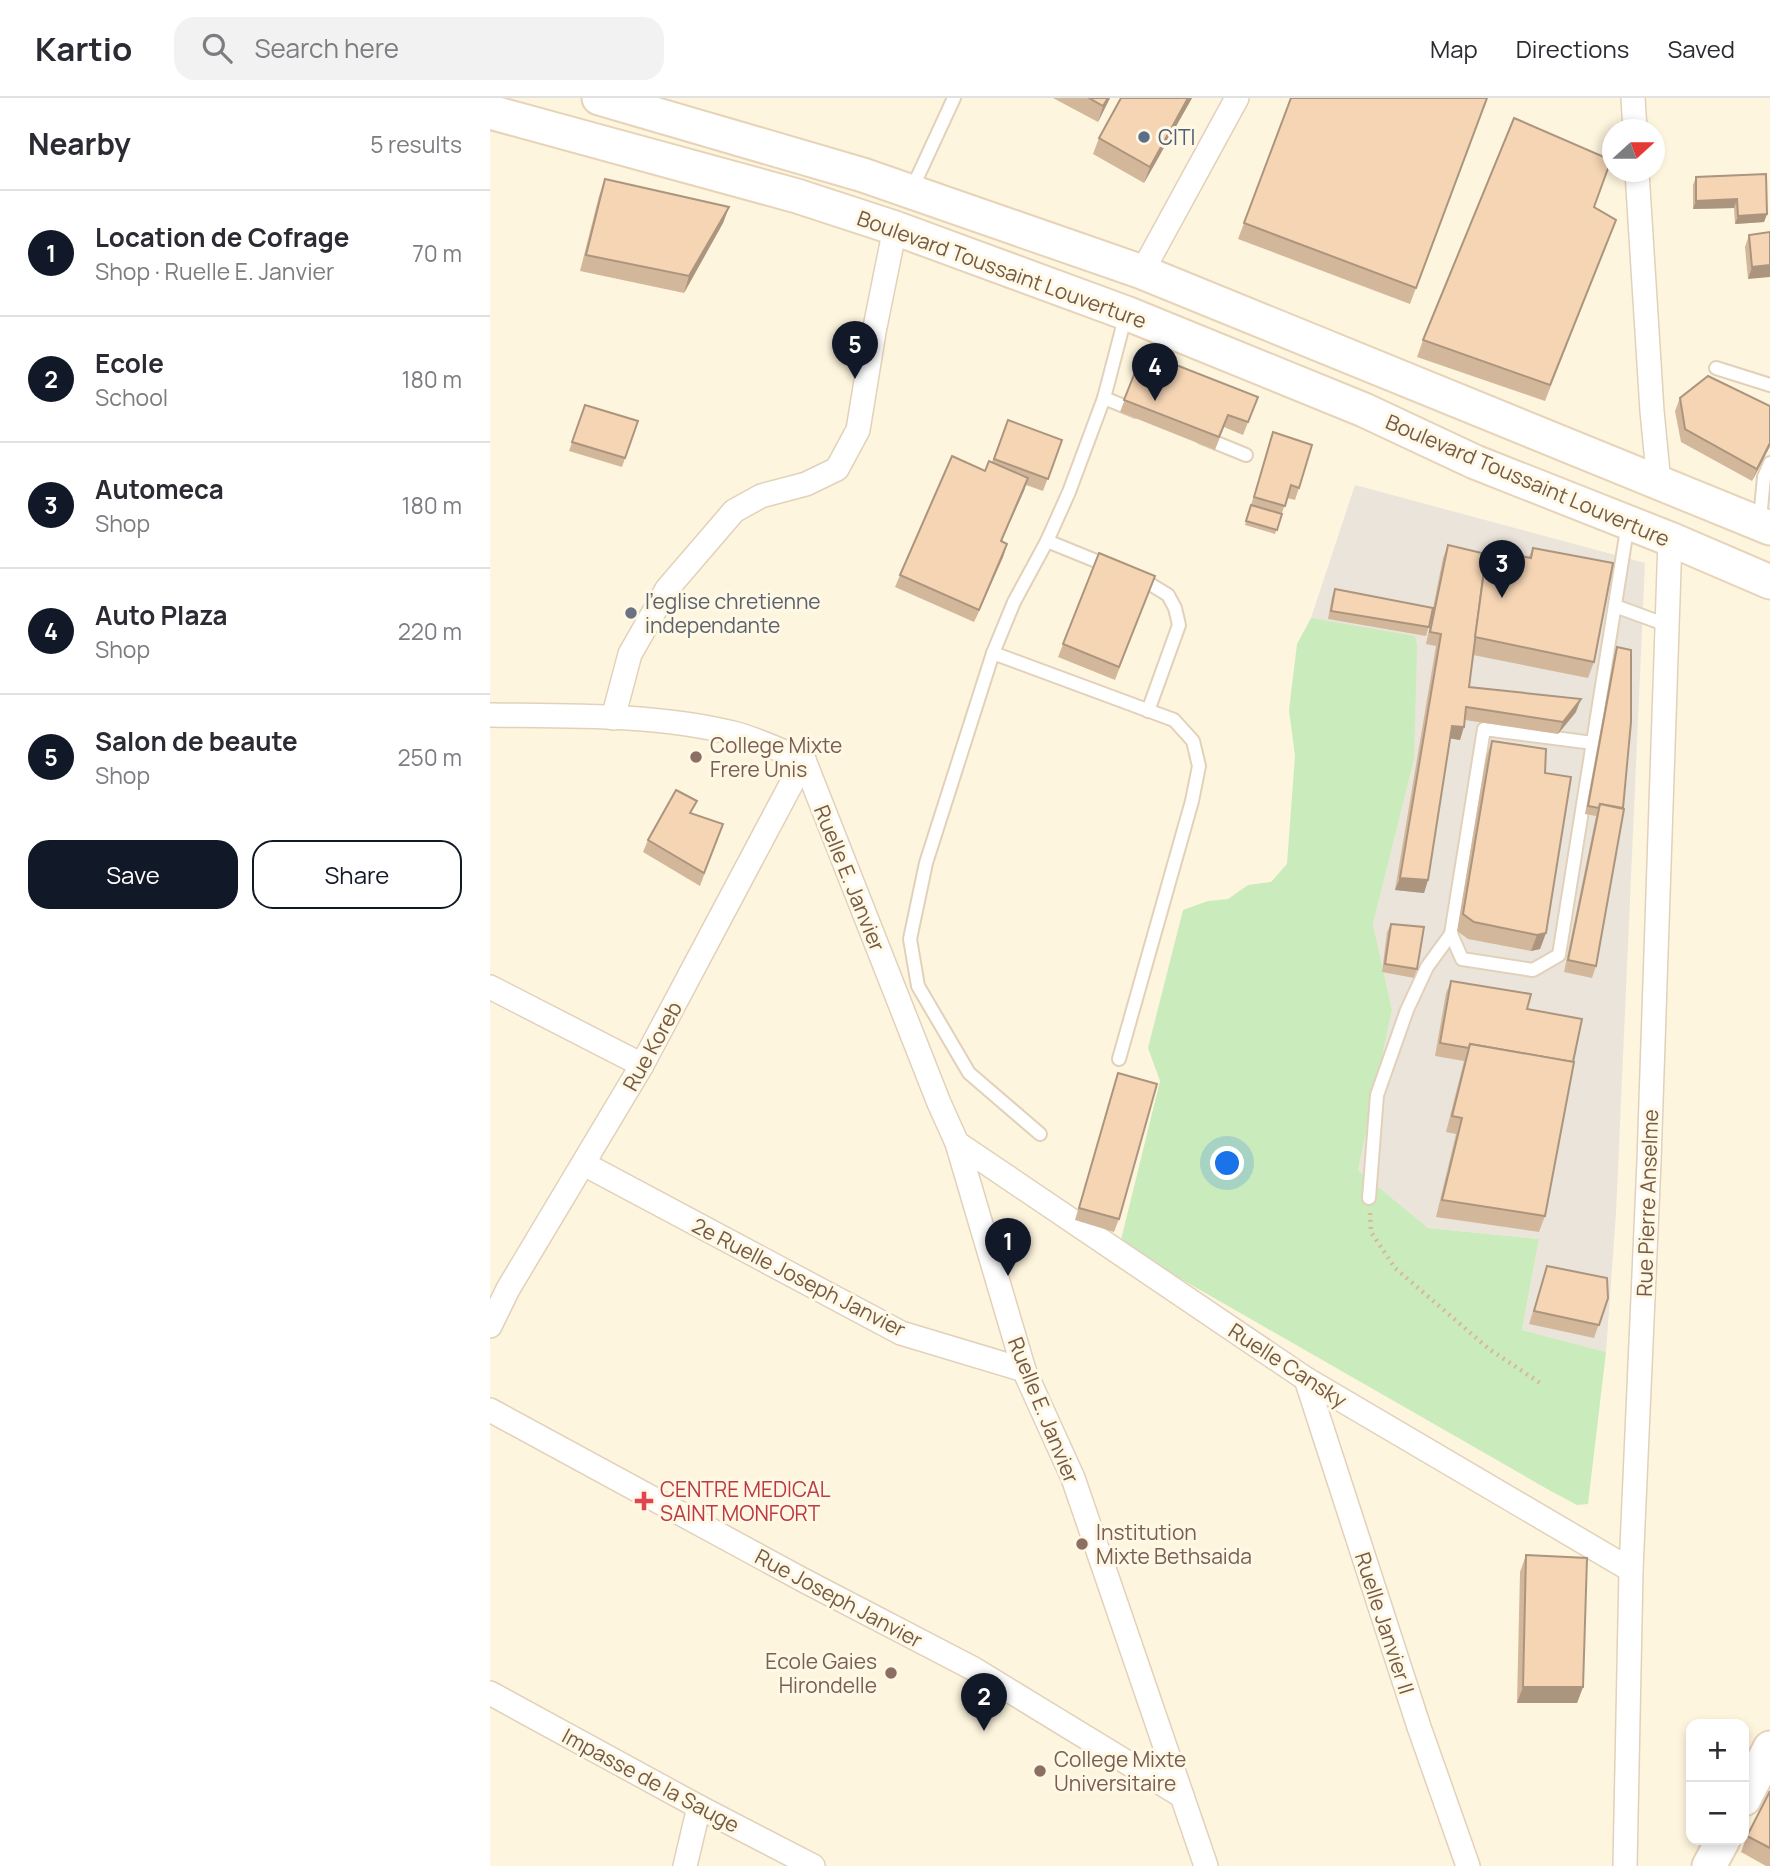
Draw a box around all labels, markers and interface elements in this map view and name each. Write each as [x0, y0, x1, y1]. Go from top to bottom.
search box [174, 17, 664, 80]
text: Kartio [35, 26, 132, 71]
icon: search [198, 29, 236, 67]
text: Search here [254, 30, 399, 66]
text: Map [1430, 32, 1478, 65]
text: Directions [1516, 32, 1629, 65]
text: Saved [1667, 32, 1735, 65]
north arrow [1602, 119, 1665, 182]
text: Nearby [28, 123, 131, 164]
place label: CITI [1158, 123, 1195, 151]
text: 5 results [370, 128, 462, 160]
marker: CITI [1136, 129, 1152, 145]
street label: Boulevard Toussaint Louverture [853, 204, 1151, 334]
text: Location de Cofrage [95, 219, 349, 255]
text: 1 [46, 237, 56, 269]
text: 70 m [412, 237, 462, 269]
text: Shop · Ruelle E. Janvier [95, 255, 334, 287]
pin: 5 [832, 321, 878, 379]
pin: 4 [1132, 343, 1178, 401]
text: Ecole [95, 345, 164, 381]
text: 2 [44, 363, 58, 395]
text: 180 m [402, 363, 462, 395]
text: School [95, 381, 168, 413]
street label: Boulevard Toussaint Louverture [1382, 407, 1674, 553]
text: Automeca [95, 471, 224, 507]
text: 3 [44, 489, 58, 521]
text: 180 m [402, 489, 462, 521]
text: Shop [95, 507, 150, 539]
pin: 3 [1479, 540, 1525, 598]
place label: l'eglise chretienne independante [645, 587, 821, 639]
text: Auto Plaza [95, 597, 227, 633]
marker: l'eglise chretienne independante [623, 605, 639, 621]
text: 4 [44, 615, 58, 647]
text: 220 m [398, 615, 462, 647]
text: Shop [95, 633, 150, 665]
text: Salon de beaute [95, 723, 298, 759]
place label: College Mixte Frere Unis [710, 731, 842, 783]
text: 5 [44, 741, 58, 773]
text: 250 m [397, 741, 462, 773]
marker: College Mixte Frere Unis [688, 749, 704, 765]
text: Shop [95, 759, 150, 791]
street label: Ruelle E. Janvier [808, 801, 892, 956]
button: Save [28, 840, 238, 909]
button: Share [252, 840, 462, 909]
street label: Rue Koreb [616, 996, 688, 1096]
street label: Rue Pierre Anselme [1630, 1109, 1664, 1297]
your location [1210, 1146, 1244, 1180]
street label: 2e Ruelle Joseph Janvier [687, 1211, 911, 1343]
pin: 1 [985, 1218, 1031, 1276]
street label: Ruelle Cansky [1223, 1316, 1353, 1414]
street label: Ruelle E. Janvier [1002, 1333, 1086, 1488]
place label: CENTRE MEDICAL SAINT MONFORT [660, 1475, 831, 1527]
marker: CENTRE MEDICAL SAINT MONFORT [634, 1491, 654, 1511]
place label: Institution Mixte Bethsaida [1096, 1518, 1252, 1570]
marker: Institution Mixte Bethsaida [1074, 1536, 1090, 1552]
street label: Rue Joseph Janvier [750, 1542, 928, 1654]
street label: Ruelle Janvier II [1349, 1548, 1421, 1698]
place label: Ecole Gaies Hirondelle [765, 1647, 877, 1699]
marker: Ecole Gaies Hirondelle [883, 1665, 899, 1681]
pin: 2 [961, 1673, 1007, 1731]
map controls [1686, 1719, 1749, 1845]
button: + [1686, 1719, 1749, 1782]
street label: Impasse de la Sauge [558, 1721, 744, 1839]
place label: College Mixte Universitaire [1054, 1745, 1186, 1797]
marker: College Mixte Universitaire [1032, 1763, 1048, 1779]
button: − [1686, 1782, 1749, 1845]

